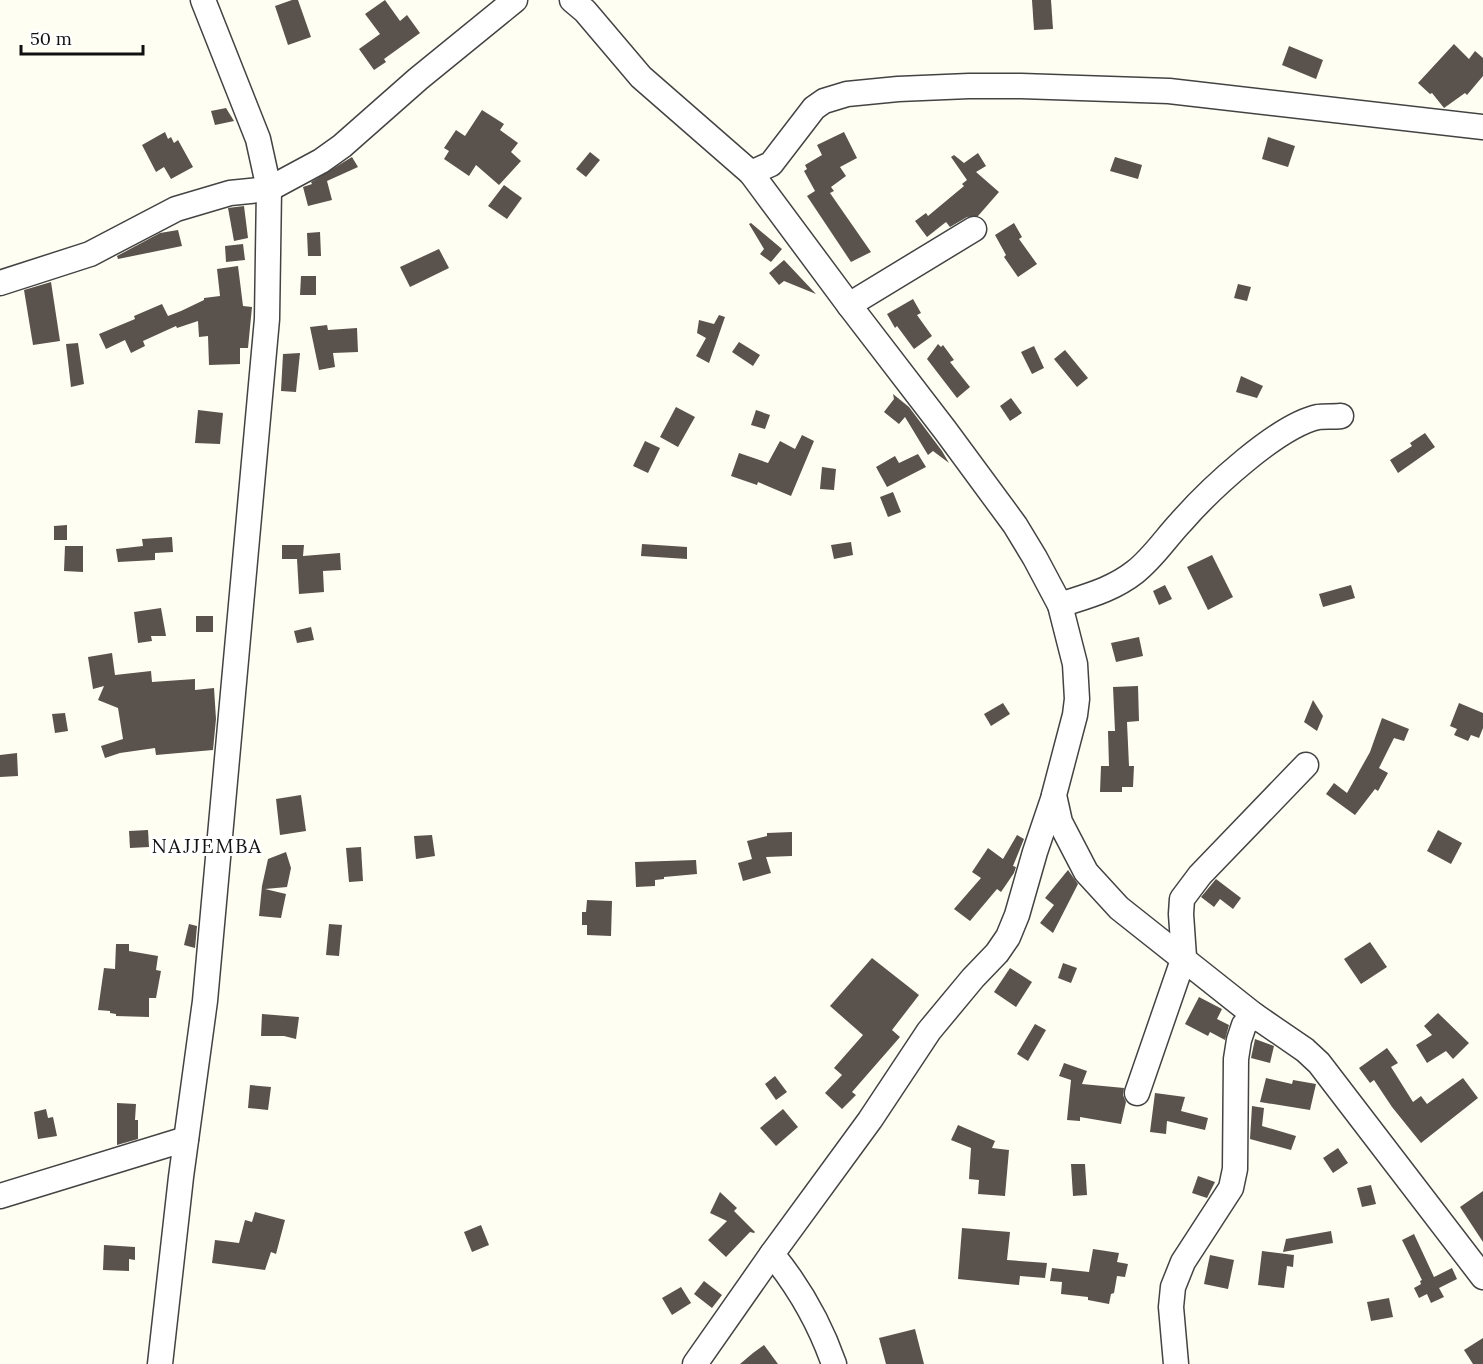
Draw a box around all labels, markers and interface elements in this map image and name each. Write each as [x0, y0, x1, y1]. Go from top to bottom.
scale bar [21, 18, 142, 56]
text: 50 m [30, 27, 72, 50]
district label: NAJJEMBA [152, 833, 262, 858]

